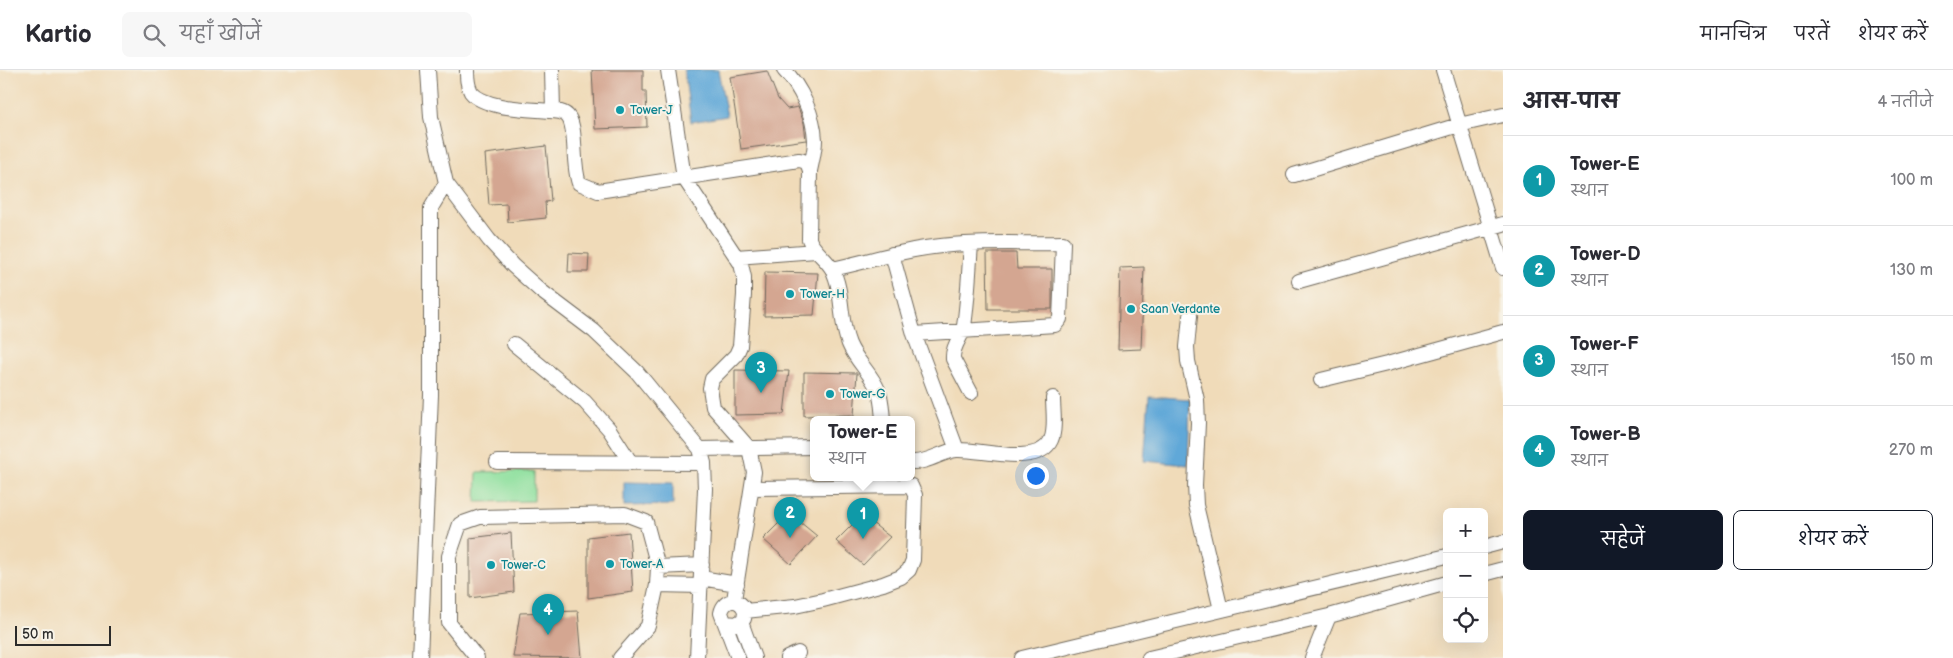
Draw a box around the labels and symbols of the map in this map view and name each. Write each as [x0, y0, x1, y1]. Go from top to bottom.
place label: Tower-J [630, 103, 673, 118]
marker: Tower-J [614, 104, 626, 116]
place label: Tower-H [800, 287, 845, 302]
marker: Tower-H [784, 288, 796, 300]
place label: Saan Verdante [1141, 302, 1220, 317]
marker: Saan Verdante [1125, 303, 1137, 315]
pin: 3 [745, 352, 777, 393]
place label: Tower-G [840, 387, 885, 402]
marker: Tower-G [824, 388, 836, 400]
your location [1023, 463, 1049, 489]
pin: 2 [774, 497, 806, 538]
pin: 1 [847, 498, 879, 539]
place label: Tower-A [620, 557, 664, 572]
place label: Tower-C [501, 558, 546, 573]
marker: Tower-A [604, 558, 616, 570]
marker: Tower-C [485, 559, 497, 571]
pin: 4 [532, 594, 564, 635]
scale bar [15, 623, 111, 646]

